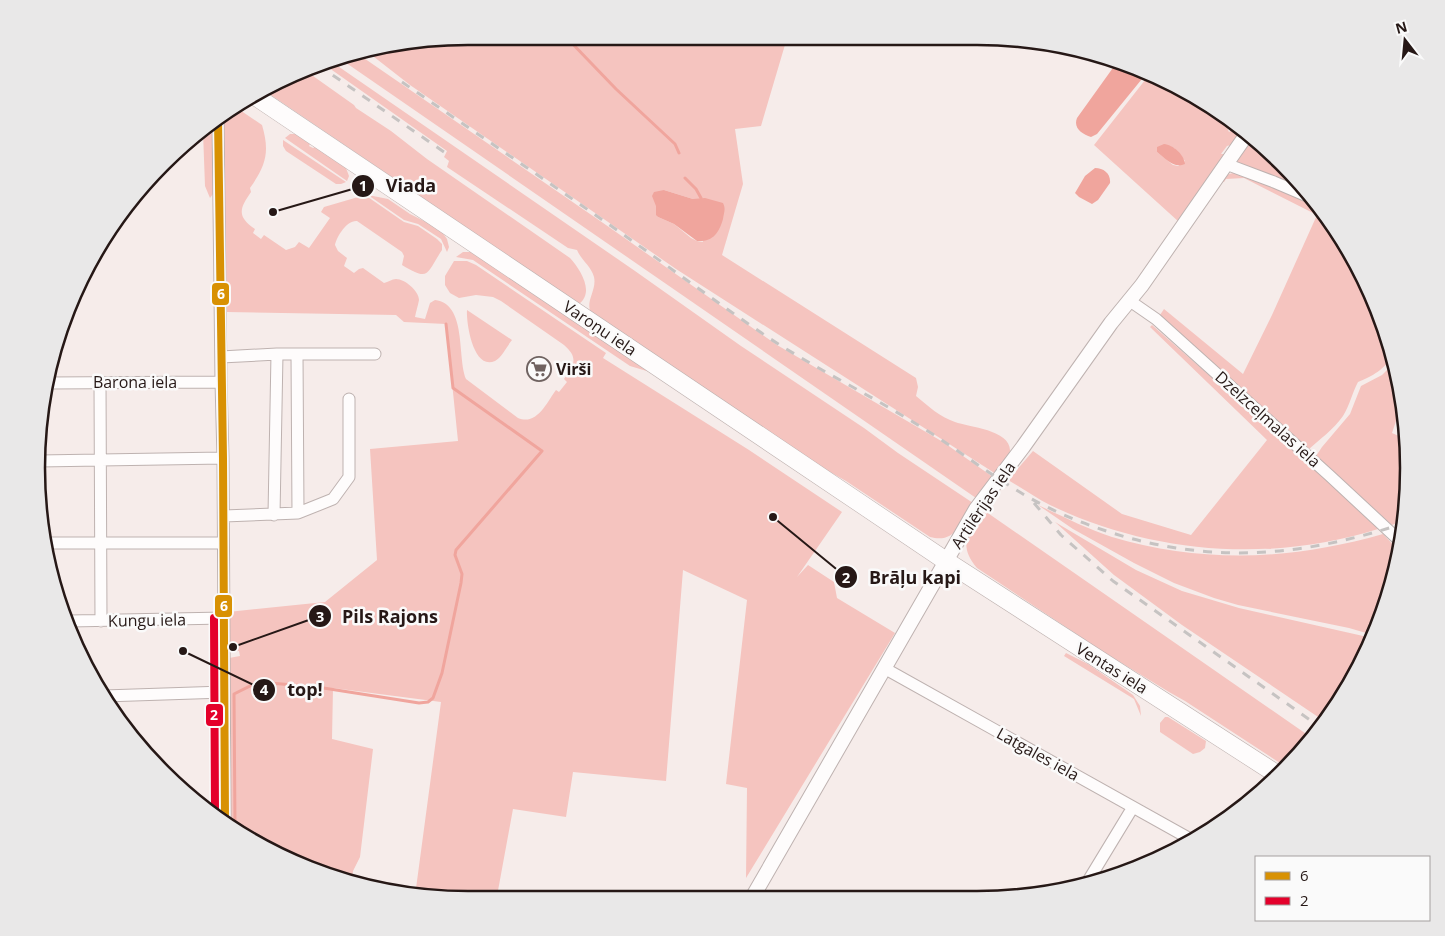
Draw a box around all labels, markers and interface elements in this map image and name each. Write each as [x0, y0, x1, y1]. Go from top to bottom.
north arrow [1380, 15, 1430, 65]
text: N [1393, 16, 1409, 38]
callout: Viada [351, 169, 446, 202]
text: Viada [386, 173, 436, 197]
text: 1 [359, 175, 367, 195]
line badge: 6 [211, 282, 230, 306]
text: 6 [217, 284, 225, 303]
street label: Varoņu iela [559, 295, 641, 361]
supermarket icon: Virši [526, 356, 552, 382]
place label: Virši [556, 358, 591, 380]
street label: Dzelzceļmalas iela [1211, 366, 1325, 472]
street label: Barona iela [93, 371, 177, 393]
street label: Artilērijas iela [946, 457, 1020, 553]
callout: Brāļu kapi [834, 561, 971, 594]
text: Brāļu kapi [869, 565, 961, 589]
text: 2 [842, 567, 851, 587]
line badge: 6 [214, 594, 233, 618]
text: 6 [220, 596, 228, 615]
callout: Pils Rajons [307, 600, 448, 633]
text: Pils Rajons [342, 604, 438, 628]
text: 3 [316, 606, 324, 626]
street label: Kungu iela [108, 608, 186, 632]
street label: Ventas iela [1072, 637, 1152, 699]
callout: top! [252, 674, 332, 707]
text: top! [287, 677, 323, 701]
text: 4 [260, 679, 269, 699]
line badge: 2 [205, 703, 224, 727]
text: 2 [210, 705, 218, 724]
street label: Latgales iela [993, 722, 1083, 786]
legend [1255, 856, 1430, 921]
text: 6 [1300, 865, 1309, 885]
text: 2 [1300, 890, 1309, 910]

